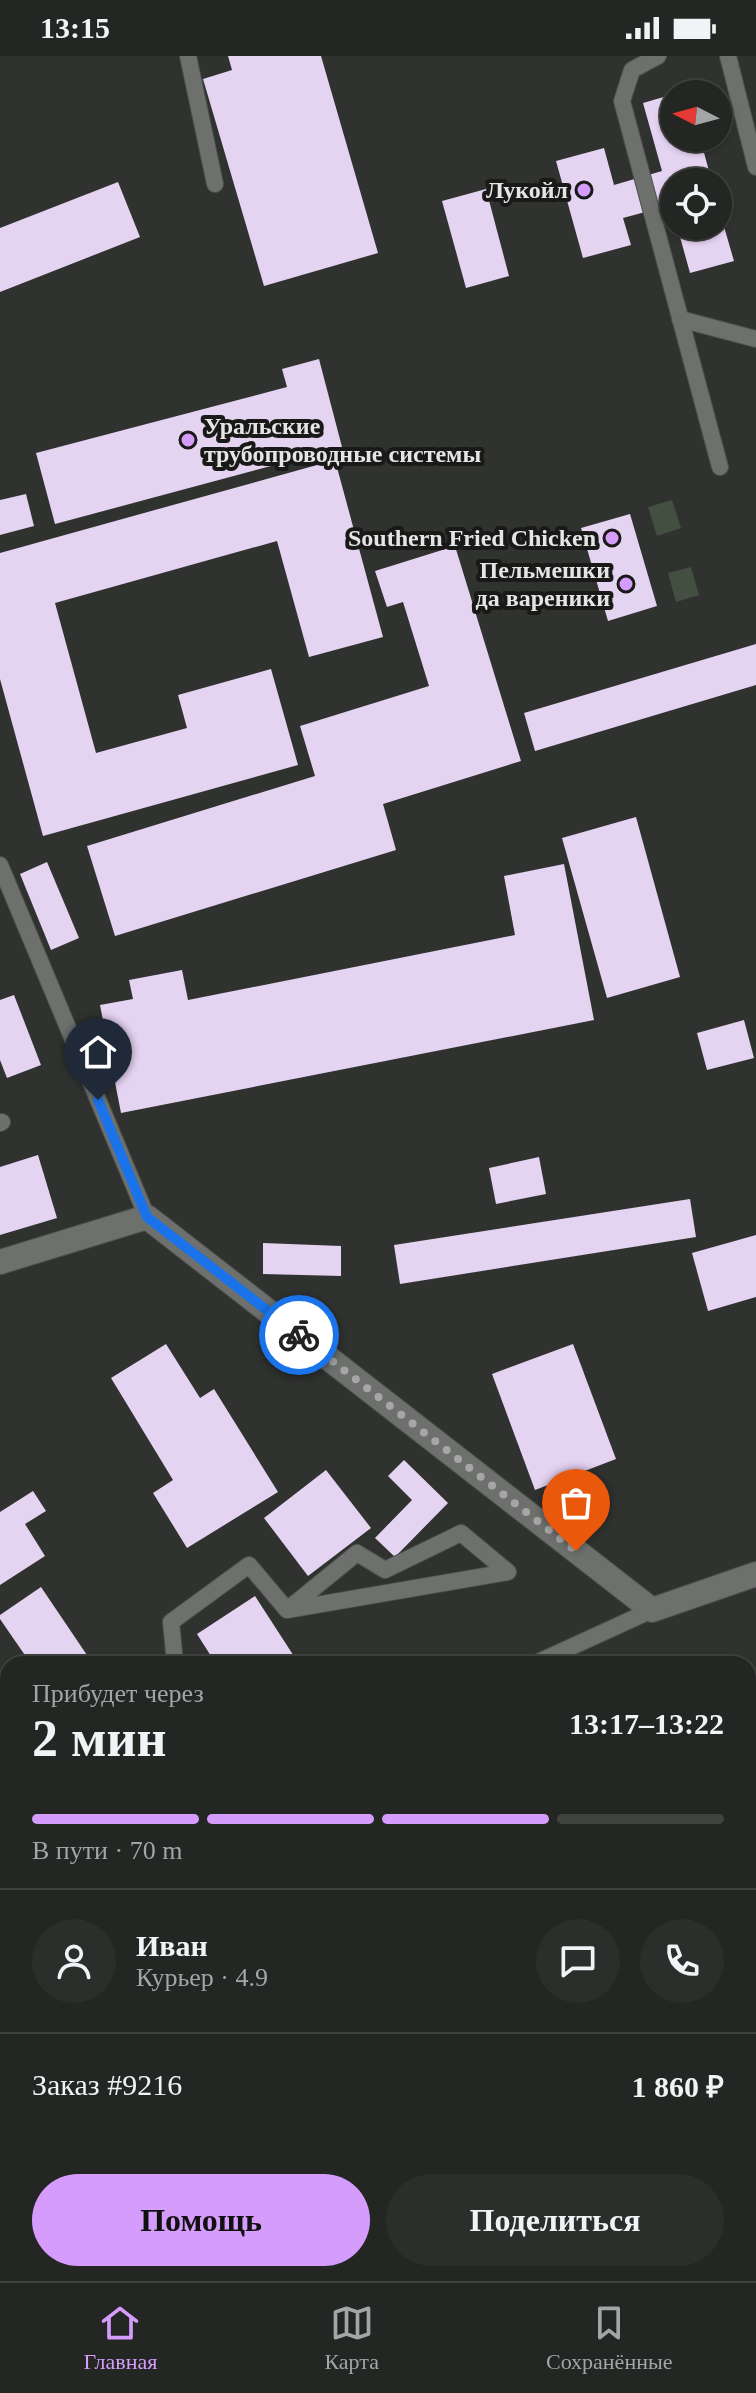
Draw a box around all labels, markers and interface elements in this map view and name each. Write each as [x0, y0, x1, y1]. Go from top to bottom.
text: 13:15 [40, 11, 110, 44]
north arrow [660, 80, 732, 152]
map controls [660, 80, 732, 240]
button: locate [660, 168, 732, 240]
place label: Лукойл [486, 177, 568, 203]
marker: Лукойл [575, 181, 593, 199]
place label: Уральские трубопроводные системы [204, 413, 481, 467]
marker: Уральские трубопроводные системы [179, 431, 197, 449]
place label: Southern Fried Chicken [348, 525, 596, 551]
marker: Southern Fried Chicken [603, 529, 621, 547]
place label: Пельмешки да вареники [476, 557, 610, 611]
marker: Пельмешки да вареники [617, 575, 635, 593]
pin [64, 1018, 132, 1100]
icon: home [76, 1030, 120, 1074]
courier [259, 1295, 339, 1375]
icon: bike [277, 1313, 321, 1357]
pin [542, 1469, 610, 1551]
icon: bag [554, 1481, 598, 1525]
text: Прибудет через [32, 1679, 204, 1708]
text: 13:17–13:22 [569, 1707, 724, 1740]
text: 2 мин [32, 1710, 166, 1767]
text: В пути · 70 m [32, 1836, 182, 1865]
button: person [32, 1919, 116, 2003]
button: chat [536, 1919, 620, 2003]
button: phone [640, 1919, 724, 2003]
text: Иван [136, 1929, 208, 1962]
text: Курьер · 4.9 [136, 1963, 268, 1992]
text: Заказ #9216 [32, 2068, 182, 2101]
text: 1 860 ₽ [632, 2070, 724, 2103]
button: Помощь [32, 2174, 370, 2266]
button: Поделиться [386, 2174, 724, 2266]
tab: Главная [84, 2301, 157, 2375]
tab: Карта [324, 2301, 379, 2375]
tab: Сохранённые [546, 2301, 672, 2375]

